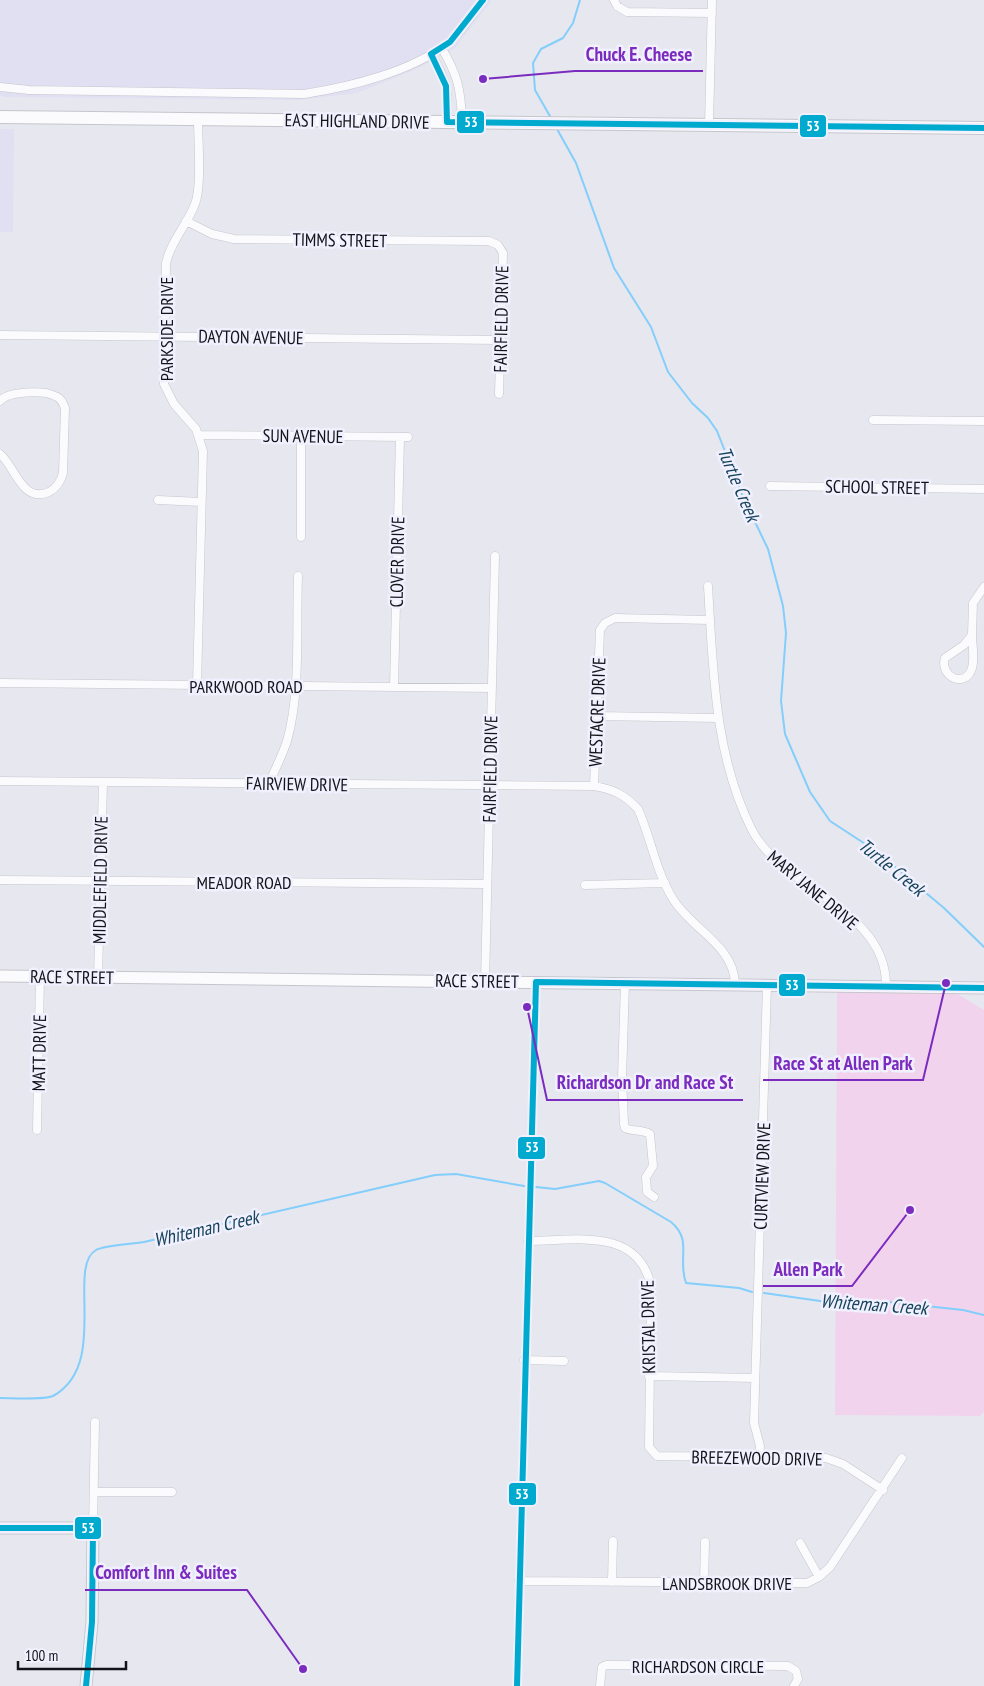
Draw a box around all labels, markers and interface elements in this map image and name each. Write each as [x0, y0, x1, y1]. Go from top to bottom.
callout: Chuck E. Cheese [575, 37, 703, 71]
text: Chuck E. Cheese [586, 42, 692, 66]
street label: EAST HIGHLAND DRIVE [284, 108, 430, 134]
line badge: 53 [456, 110, 485, 134]
text: 53 [464, 113, 478, 131]
line badge: 53 [799, 114, 827, 138]
text: 53 [806, 117, 820, 135]
street label: TIMMS STREET [293, 228, 387, 252]
street label: FAIRFIELD DRIVE [489, 265, 513, 373]
street label: PARKSIDE DRIVE [155, 277, 178, 381]
street label: DAYTON AVENUE [198, 325, 304, 349]
street label: SUN AVENUE [262, 424, 344, 448]
water label: Turtle Creek [713, 443, 766, 527]
street label: SCHOOL STREET [825, 475, 929, 499]
street label: CLOVER DRIVE [385, 516, 409, 608]
street label: WESTACRE DRIVE [584, 657, 610, 767]
street label: PARKWOOD ROAD [189, 675, 303, 698]
street label: FAIRFIELD DRIVE [478, 715, 502, 823]
street label: FAIRVIEW DRIVE [246, 772, 348, 796]
street label: MIDDLEFIELD DRIVE [87, 816, 113, 944]
water label: Turtle Creek [854, 833, 932, 903]
street label: MARY JANE DRIVE [763, 845, 863, 935]
street label: MEADOR ROAD [196, 871, 292, 894]
street label: RACE STREET [30, 965, 114, 989]
street label: RACE STREET [435, 969, 519, 993]
line badge: 53 [778, 973, 806, 997]
text: 53 [785, 976, 799, 994]
street label: MATT DRIVE [27, 1014, 51, 1092]
callout: Race St at Allen Park [763, 1046, 923, 1080]
text: Race St at Allen Park [773, 1051, 913, 1075]
callout: Richardson Dr and Race St [547, 1066, 743, 1100]
text: Richardson Dr and Race St [557, 1070, 734, 1094]
street label: CURTVIEW DRIVE [749, 1122, 775, 1230]
line badge: 53 [517, 1136, 546, 1160]
text: 53 [525, 1138, 539, 1156]
water label: Whiteman Creek [151, 1204, 263, 1252]
callout: Allen Park [763, 1252, 852, 1286]
text: Allen Park [772, 1257, 843, 1281]
street label: KRISTAL DRIVE [636, 1280, 660, 1374]
water label: Whiteman Creek [820, 1288, 931, 1320]
street label: BREEZEWOOD DRIVE [691, 1445, 823, 1471]
line badge: 53 [508, 1482, 537, 1506]
text: 53 [515, 1485, 529, 1503]
line badge: 53 [74, 1516, 102, 1540]
text: 53 [81, 1519, 95, 1537]
callout: Comfort Inn & Suites [85, 1556, 247, 1590]
text: Comfort Inn & Suites [95, 1560, 237, 1584]
street label: LANDSBROOK DRIVE [662, 1572, 792, 1595]
scale bar [18, 1638, 125, 1670]
text: 100 m [25, 1646, 58, 1665]
street label: RICHARDSON CIRCLE [632, 1655, 764, 1678]

